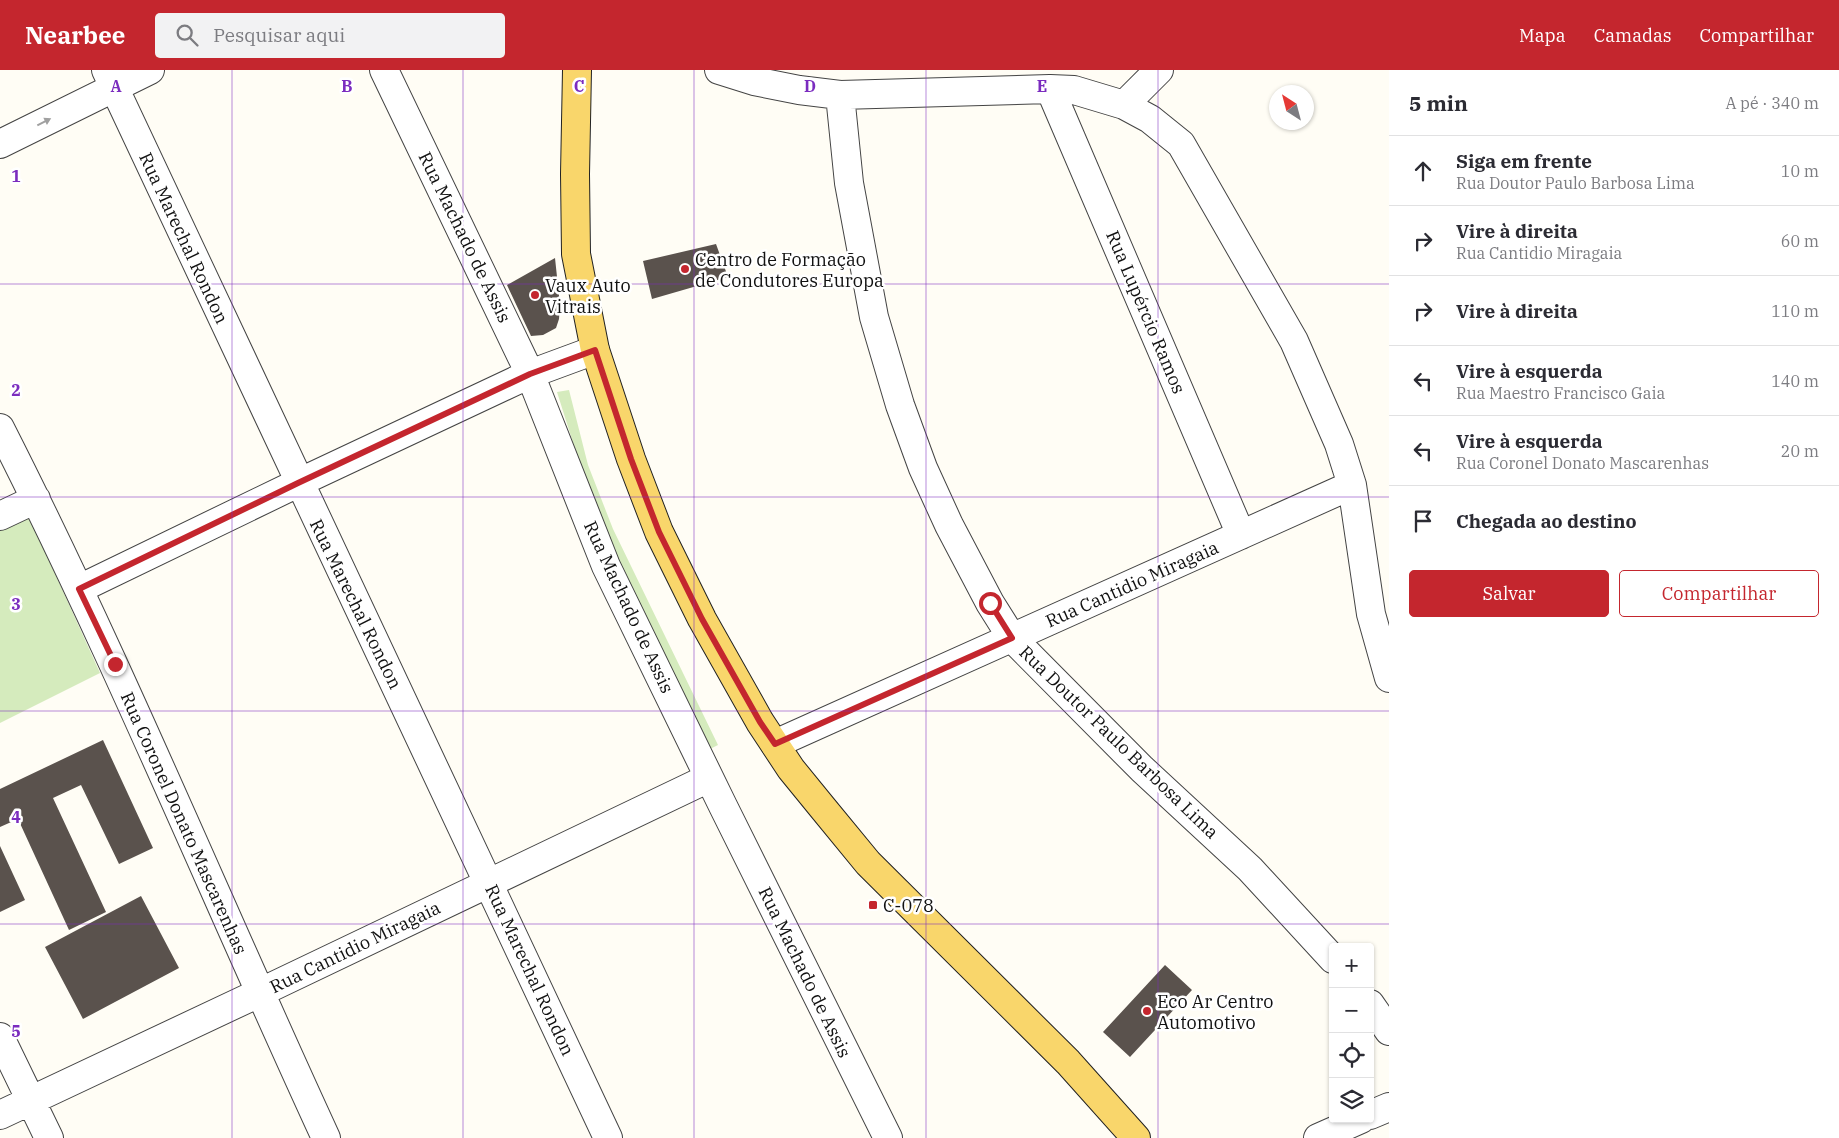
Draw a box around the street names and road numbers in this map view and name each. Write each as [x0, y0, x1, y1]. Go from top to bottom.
street label: Rua Machado de Assis [414, 148, 516, 326]
street label: Rua Marechal Rondon [134, 149, 234, 327]
street label: Rua Lupércio Ramos [1101, 227, 1191, 397]
street label: Rua Marechal Rondon [305, 515, 407, 693]
street label: Rua Machado de Assis [579, 517, 679, 697]
street label: Rua Cantidio Miragaia [1042, 535, 1222, 633]
street label: Rua Doutor Paulo Barbosa Lima [1014, 640, 1224, 844]
street label: Rua Coronel Donato Mascarenhas [116, 688, 252, 958]
street label: Rua Marechal Rondon [480, 881, 580, 1059]
street label: Rua Machado de Assis [754, 883, 856, 1061]
street label: Rua Cantidio Miragaia [266, 896, 444, 998]

